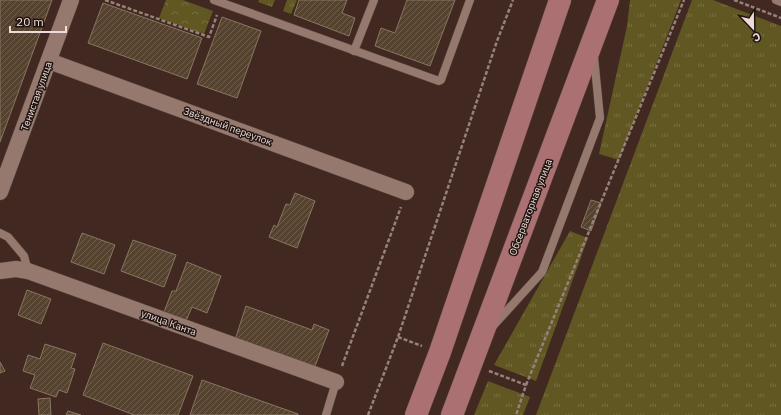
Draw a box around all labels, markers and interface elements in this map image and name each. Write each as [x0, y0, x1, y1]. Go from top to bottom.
scale bar [10, 8, 66, 34]
north arrow [733, 8, 773, 48]
text: 20 m [16, 14, 44, 29]
text: С [751, 29, 763, 45]
street label: Тенистая улица [18, 59, 55, 133]
street label: Звёздный переулок [182, 104, 274, 149]
street label: Обсерваторная улица [506, 156, 555, 257]
street label: улица Канта [139, 306, 199, 339]

